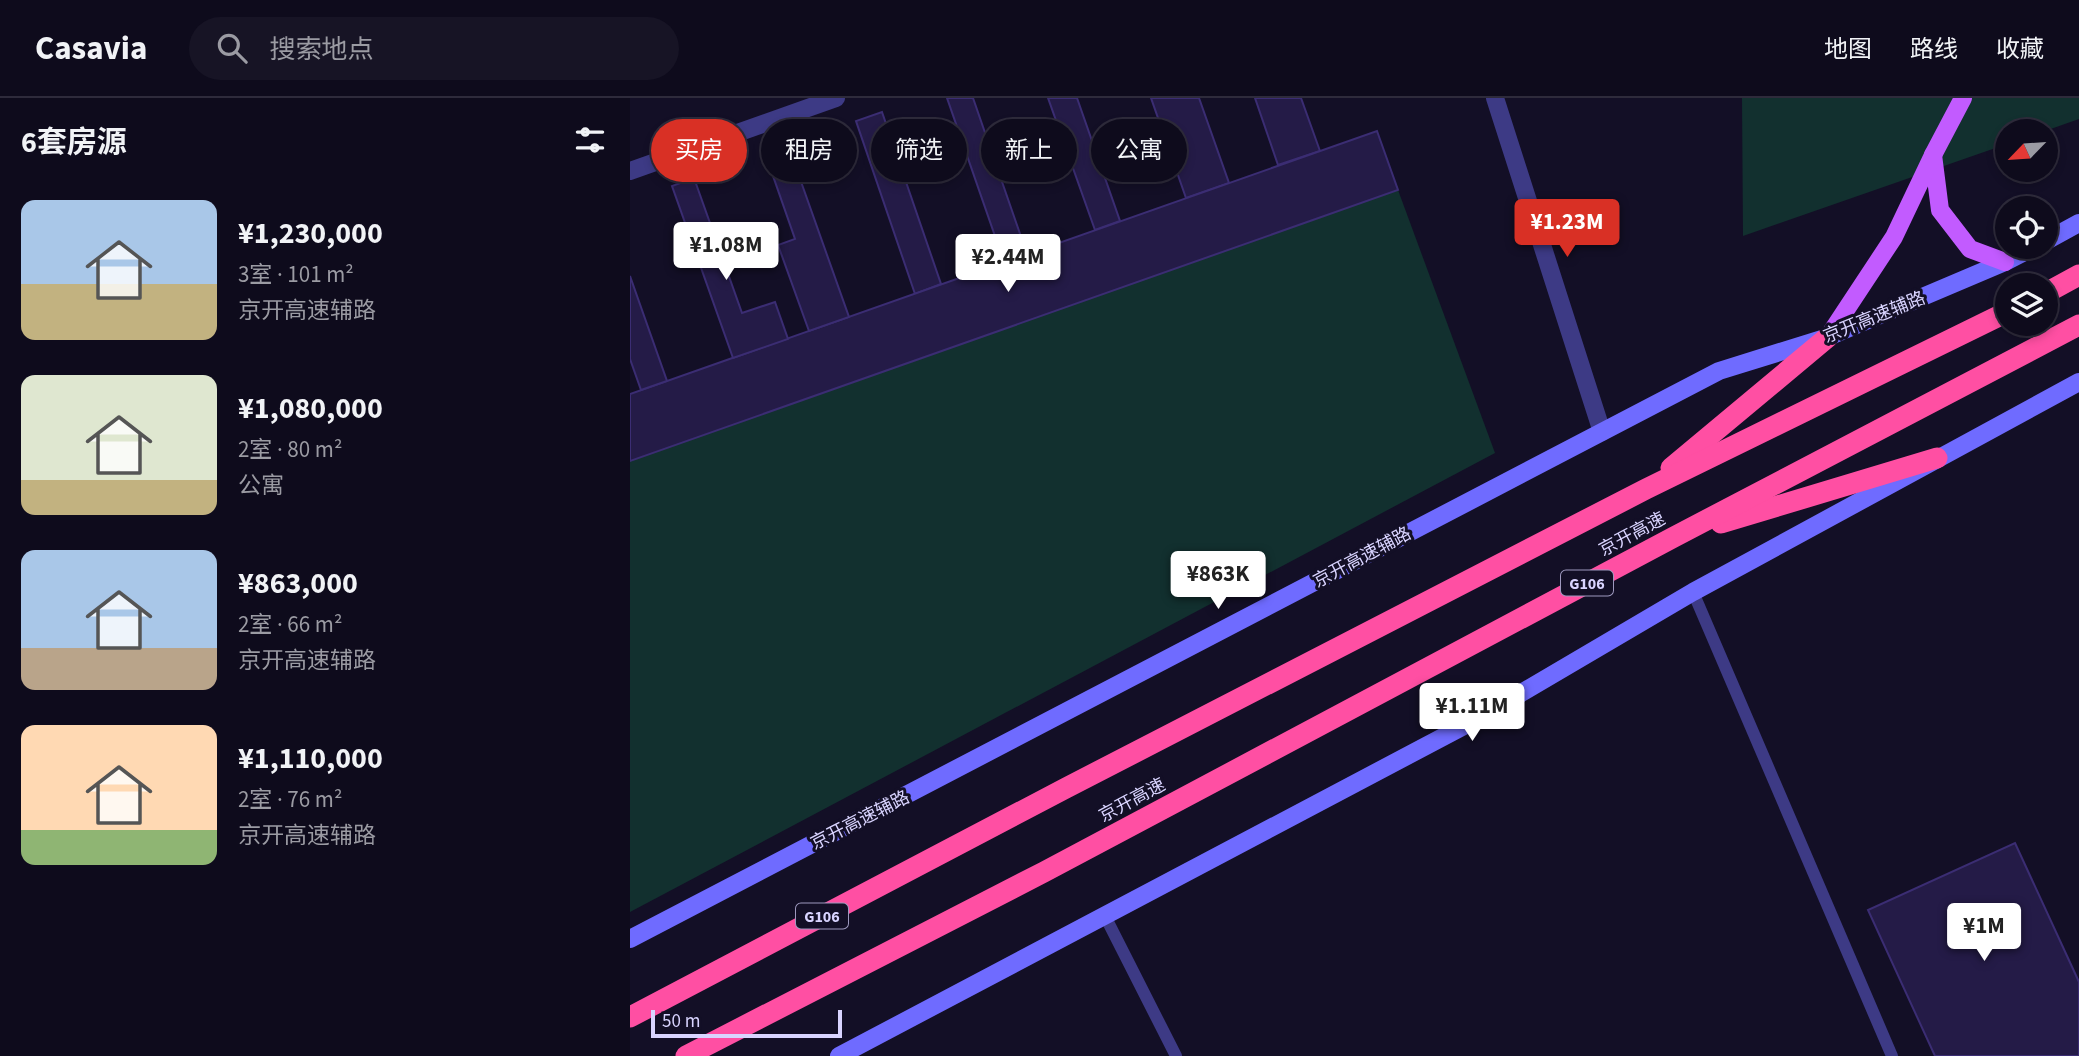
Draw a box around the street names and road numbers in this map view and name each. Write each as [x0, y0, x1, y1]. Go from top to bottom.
street label: 京开高速辅路 [1819, 286, 1929, 349]
street label: 京开高速 [1595, 507, 1670, 562]
street label: 京开高速辅路 [1309, 521, 1416, 594]
road number: G106 [1561, 570, 1613, 596]
street label: 京开高速 [1095, 773, 1170, 828]
street label: 京开高速辅路 [806, 785, 914, 856]
road number: G106 [796, 904, 848, 929]

